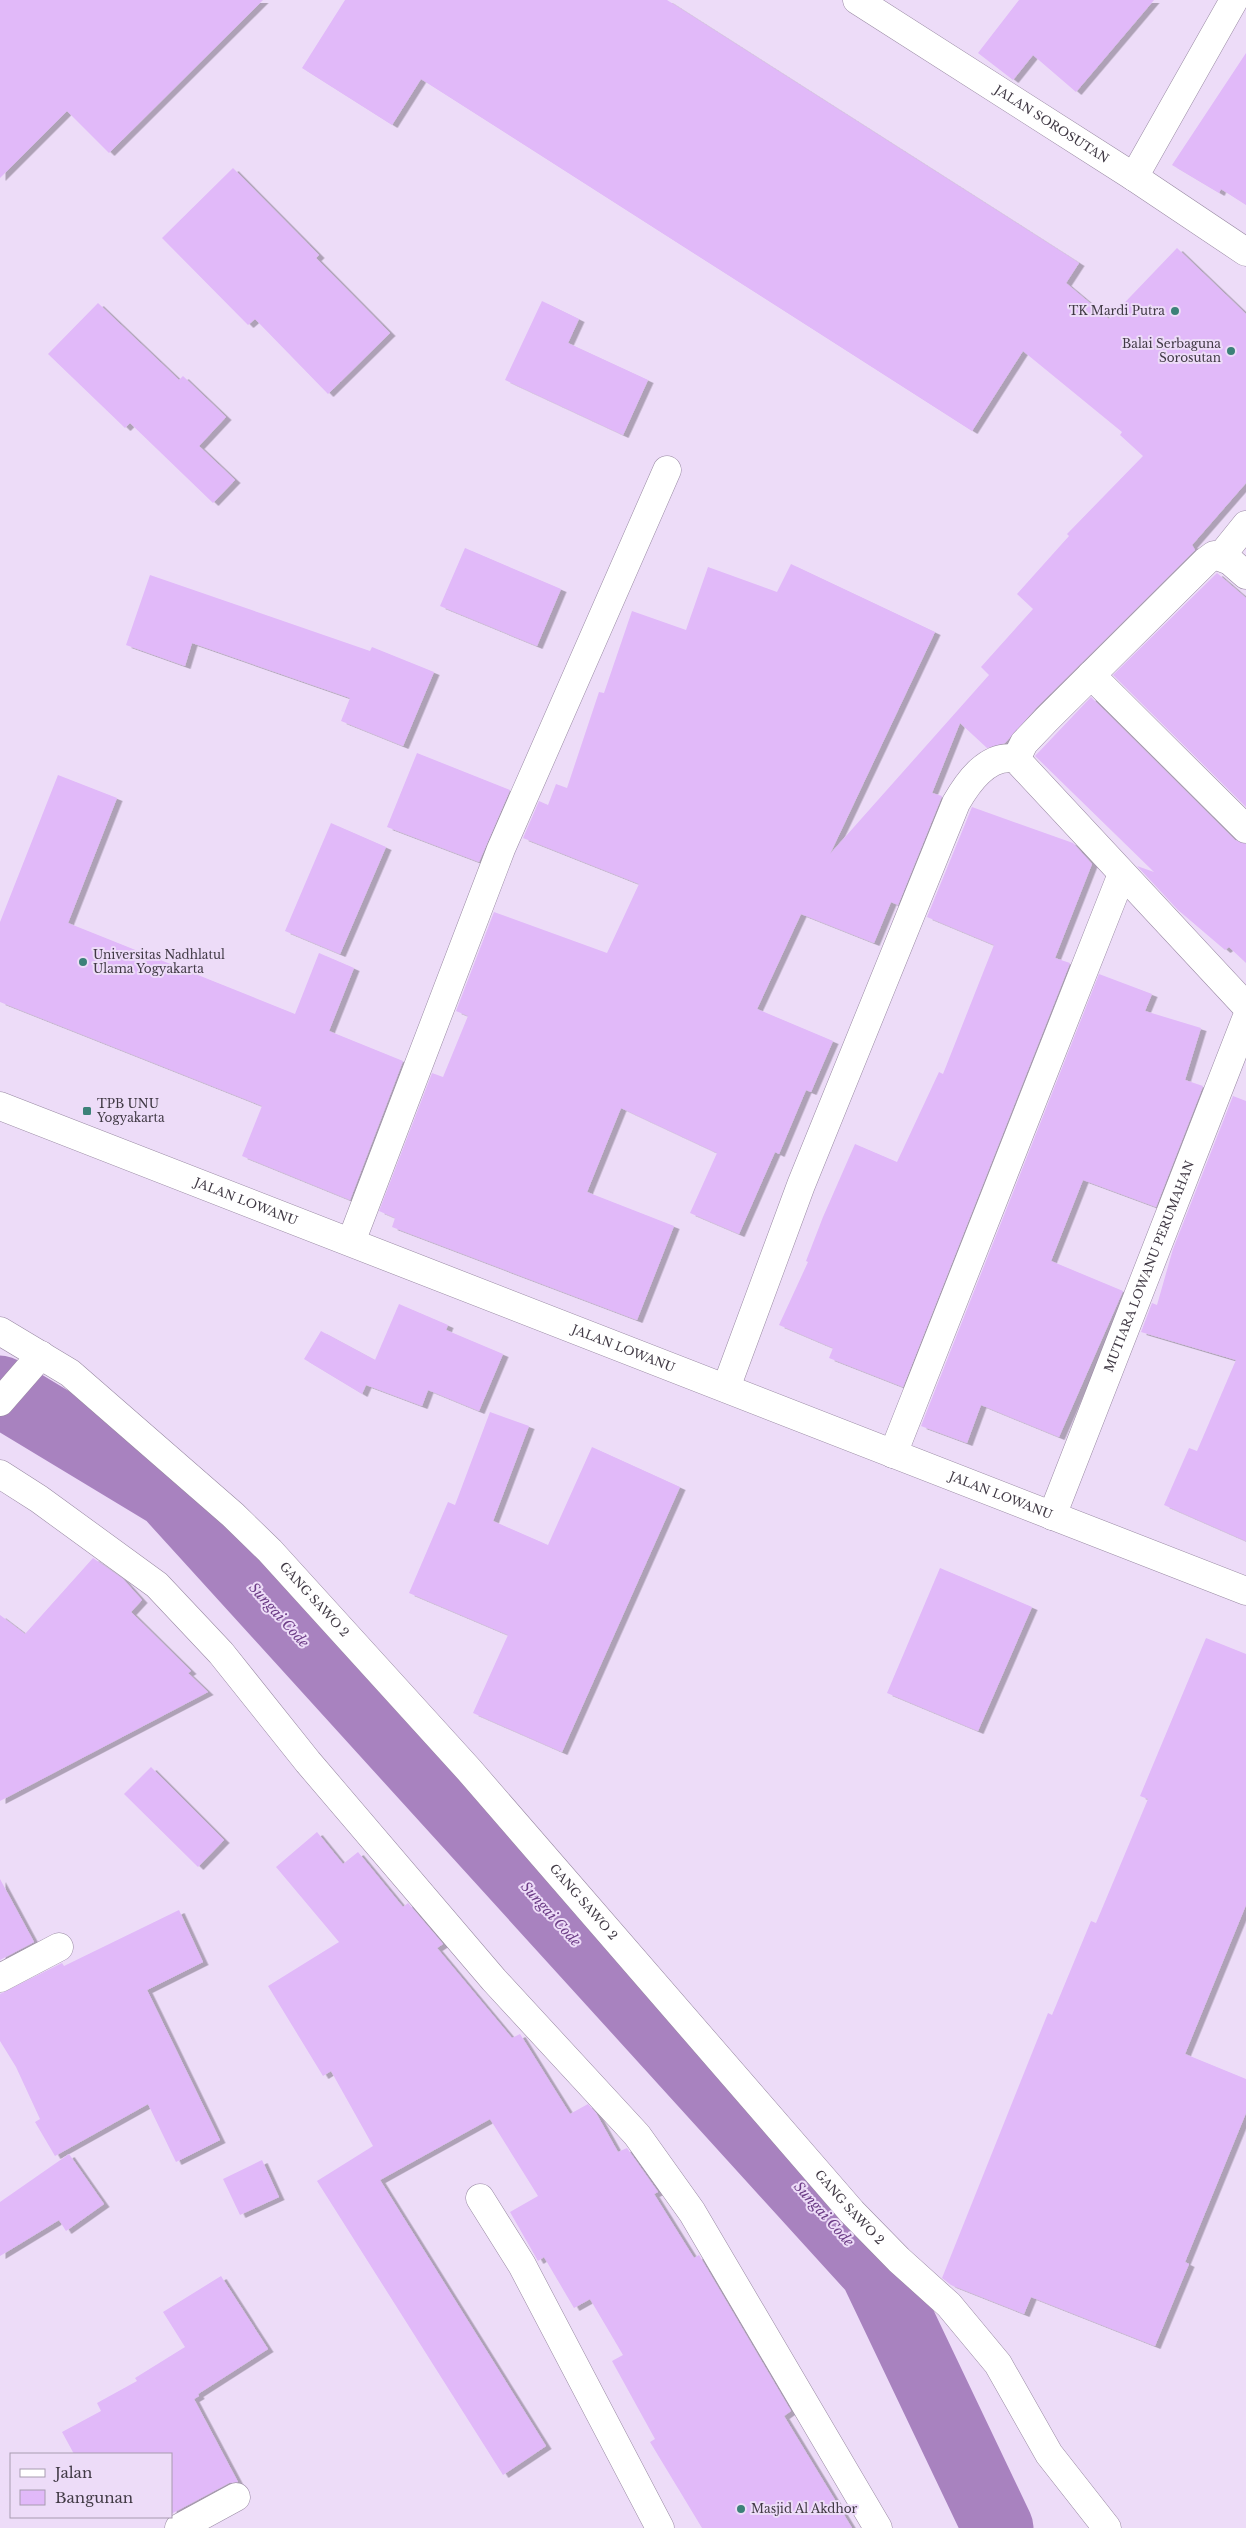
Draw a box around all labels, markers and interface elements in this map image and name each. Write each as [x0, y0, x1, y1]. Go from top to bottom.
street label: JALAN SOROSUTAN [990, 81, 1112, 166]
place label: TK Mardi Putra [1069, 303, 1165, 318]
marker: TK Mardi Putra [1169, 305, 1181, 317]
place label: Balai Serbaguna Sorosutan [1122, 336, 1221, 365]
marker: Balai Serbaguna Sorosutan [1225, 345, 1237, 357]
place label: Universitas Nadhlatul Ulama Yogyakarta [93, 947, 225, 976]
marker: Universitas Nadhlatul Ulama Yogyakarta [77, 956, 89, 968]
place label: TPB UNU Yogyakarta [96, 1096, 165, 1125]
marker: TPB UNU Yogyakarta [81, 1105, 93, 1117]
street label: MUTIARA LOWANU PERUMAHAN [1101, 1158, 1197, 1374]
street label: JALAN LOWANU [191, 1174, 300, 1228]
street label: JALAN LOWANU [568, 1321, 677, 1375]
street label: JALAN LOWANU [945, 1468, 1055, 1522]
street label: GANG SAWO 2 [277, 1559, 352, 1640]
water label: Sungai Code [245, 1579, 313, 1652]
street label: GANG SAWO 2 [547, 1861, 621, 1943]
water label: Sungai Code [517, 1878, 585, 1951]
street label: GANG SAWO 2 [812, 2167, 888, 2247]
water label: Sungai Code [790, 2178, 858, 2251]
legend [10, 2453, 172, 2518]
text: Jalan [53, 2463, 92, 2482]
text: Bangunan [55, 2488, 133, 2507]
place label: Masjid Al Akdhor [751, 2501, 858, 2516]
marker: Masjid Al Akdhor [735, 2503, 747, 2515]

